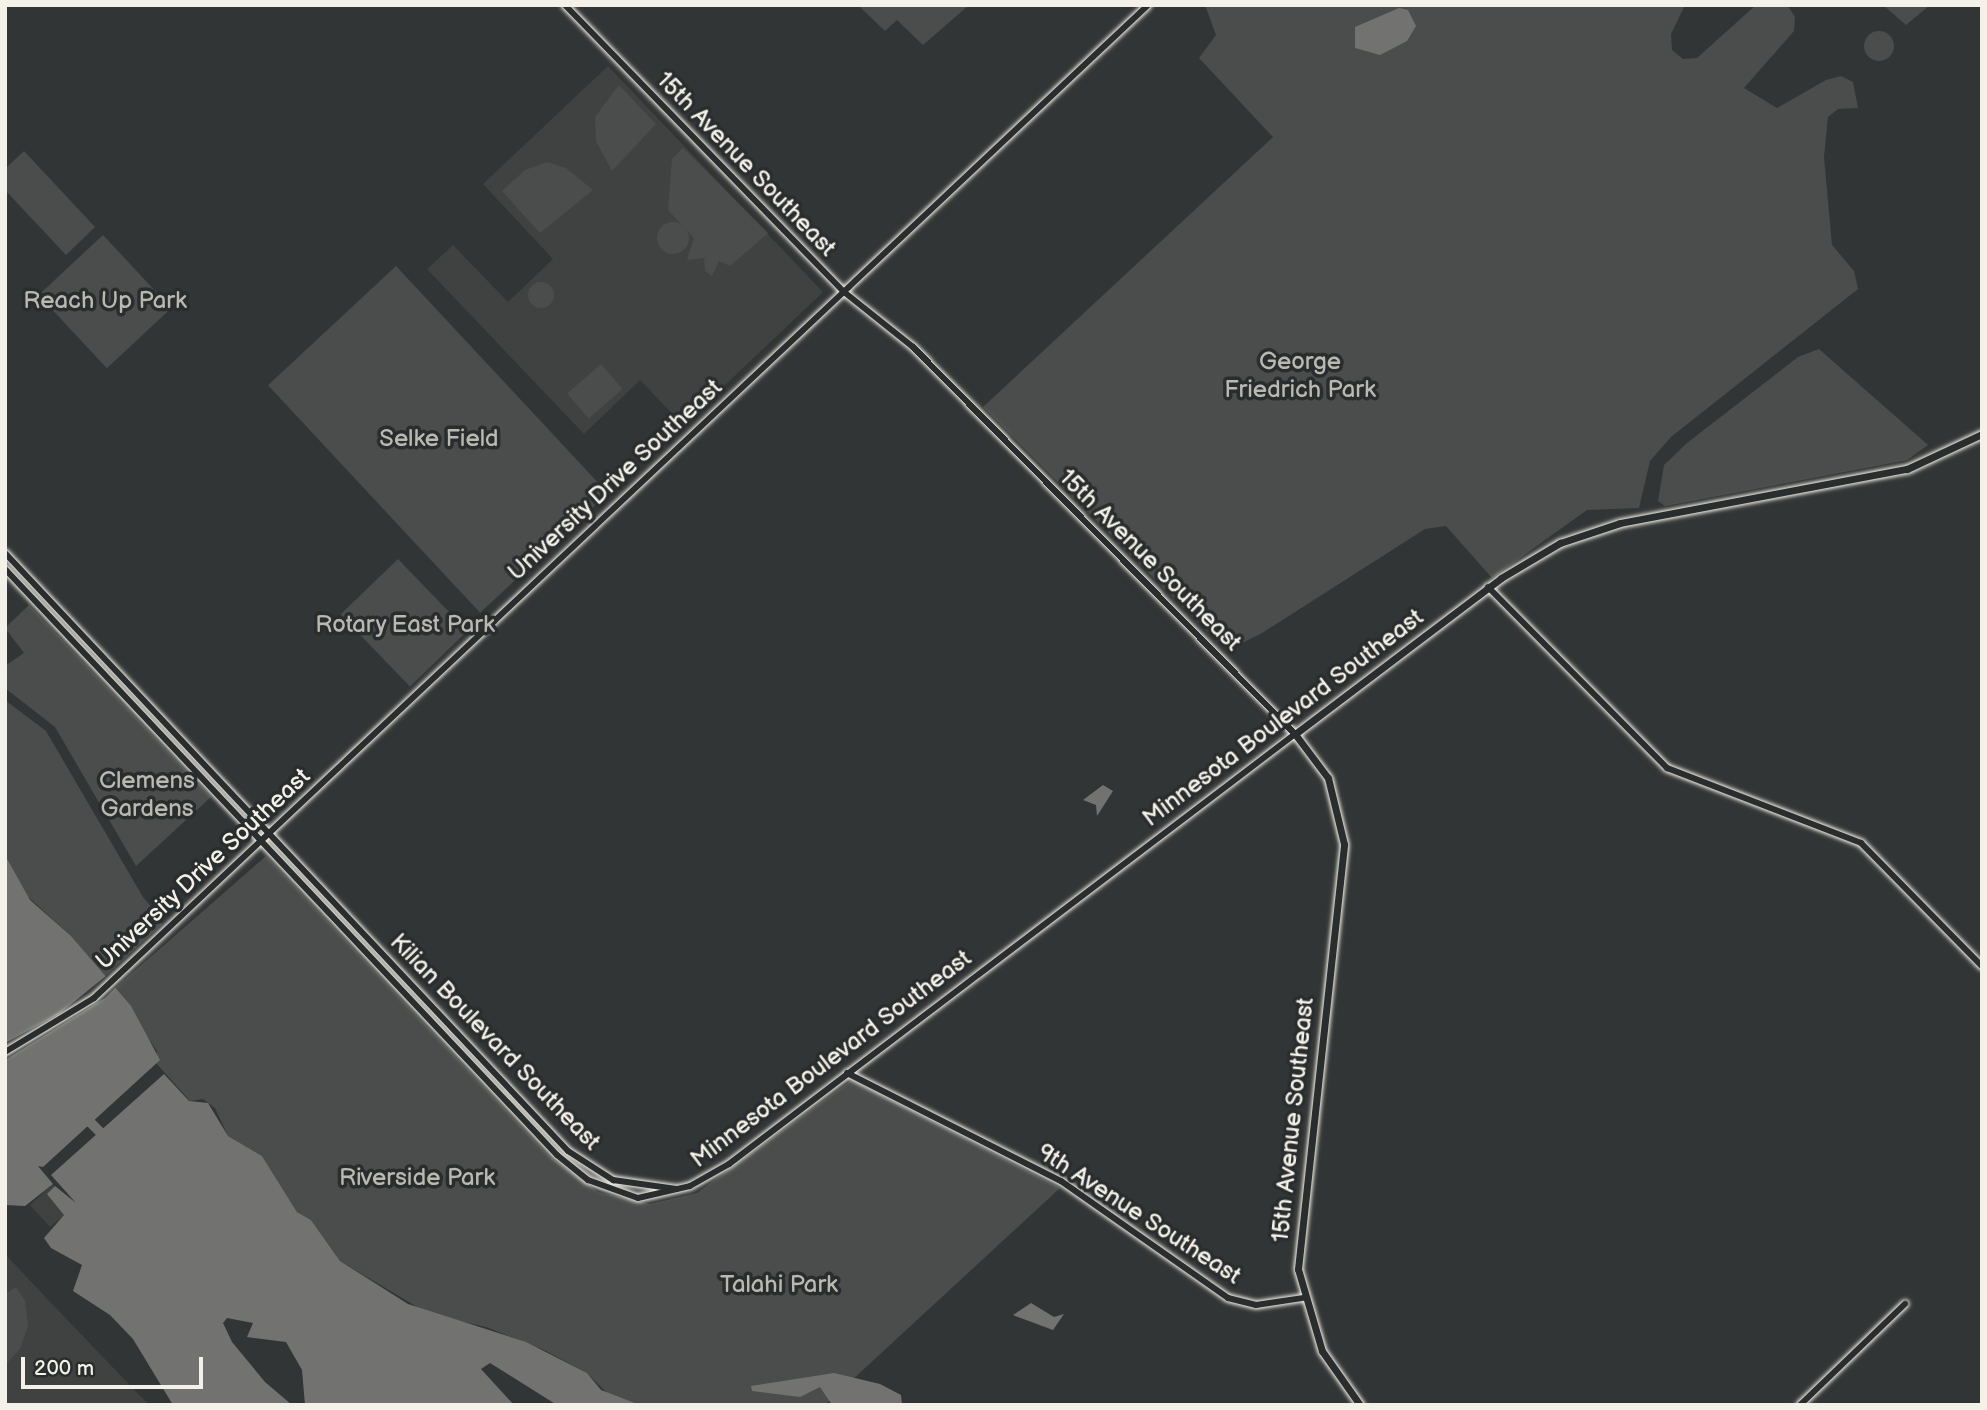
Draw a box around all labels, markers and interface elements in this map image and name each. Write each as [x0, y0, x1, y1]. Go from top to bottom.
street label: 15th Avenue Southeast [650, 65, 842, 263]
park label: Reach Up Park [23, 287, 187, 315]
park label: George Friedrich Park [1224, 348, 1376, 404]
street label: University Drive Southeast [501, 373, 729, 587]
park label: Selke Field [379, 425, 499, 453]
street label: 15th Avenue Southeast [1053, 463, 1247, 657]
street label: Minnesota Boulevard Southeast [1137, 603, 1429, 833]
park label: Rotary East Park [314, 611, 496, 639]
street label: University Drive Southeast [89, 762, 317, 976]
park label: Clemens Gardens [99, 767, 195, 823]
street label: Kilian Boulevard Southeast [384, 928, 606, 1156]
street label: Minnesota Boulevard Southeast [685, 944, 977, 1174]
street label: 15th Avenue Southeast [1266, 996, 1320, 1244]
street label: 9th Avenue Southeast [1032, 1137, 1246, 1291]
park label: Riverside Park [339, 1164, 495, 1192]
park label: Talahi Park [720, 1271, 838, 1299]
scale bar [24, 1344, 206, 1388]
text: 200 m [34, 1356, 94, 1381]

